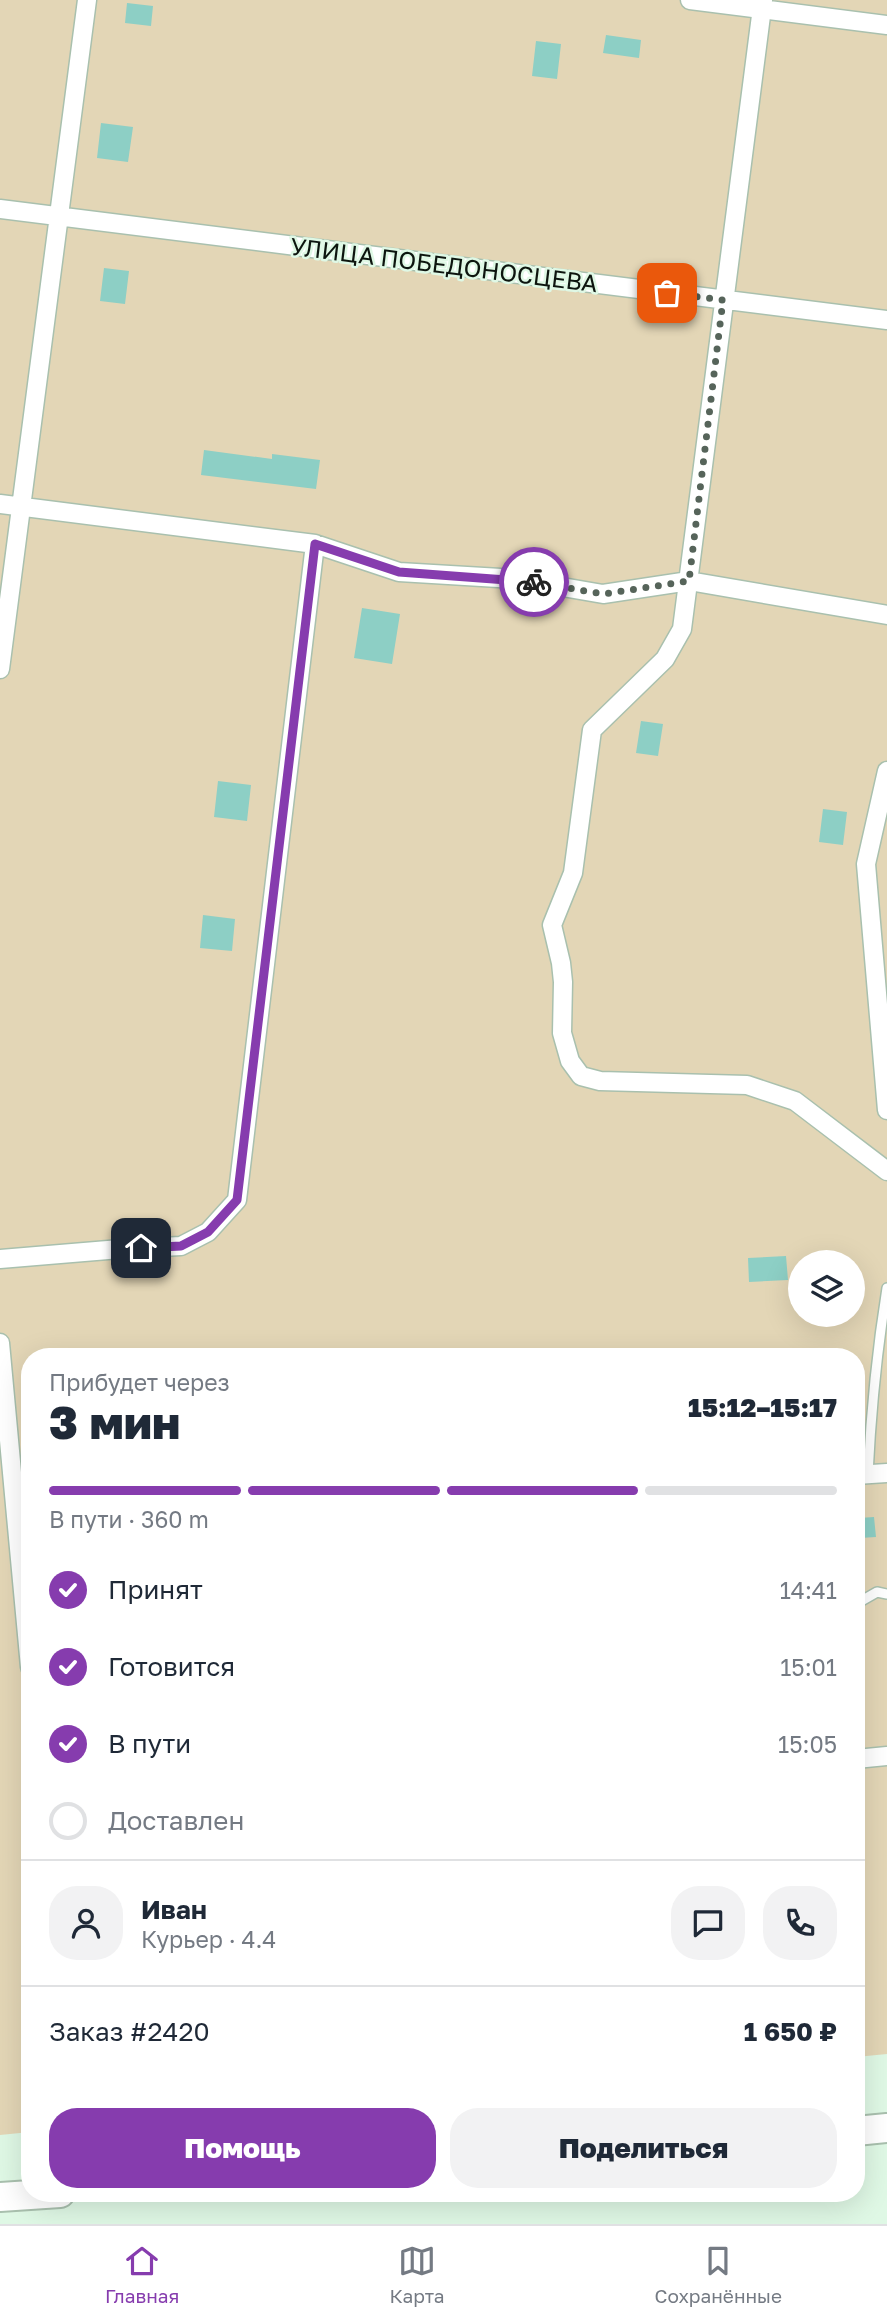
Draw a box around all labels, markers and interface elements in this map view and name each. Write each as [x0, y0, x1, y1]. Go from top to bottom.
street label: УЛИЦА ПОБЕДОНОСЦЕВА [289, 231, 599, 297]
pin [637, 263, 697, 323]
icon: bag [648, 274, 686, 312]
courier [499, 547, 569, 617]
icon: bike [515, 563, 553, 601]
pin [111, 1218, 171, 1278]
icon: home [122, 1229, 160, 1267]
map controls [788, 1250, 865, 1327]
button: layers [788, 1250, 865, 1327]
text: Прибудет через [49, 1368, 230, 1396]
text: 15:12–15:17 [688, 1392, 837, 1423]
text: 3 мин [49, 1394, 180, 1449]
text: В пути · 360 m [49, 1505, 209, 1533]
icon: check [49, 1571, 87, 1609]
text: Принят [108, 1574, 203, 1605]
text: 14:41 [780, 1576, 837, 1604]
icon: check [49, 1648, 87, 1686]
text: Готовится [108, 1651, 235, 1682]
text: 15:01 [780, 1653, 837, 1681]
icon: check [49, 1725, 87, 1763]
text: В пути [108, 1728, 191, 1759]
text: 15:05 [778, 1730, 837, 1758]
text: Доставлен [108, 1805, 244, 1836]
button: person [49, 1886, 123, 1960]
button: chat [671, 1886, 745, 1960]
button: phone [763, 1886, 837, 1960]
text: Иван [141, 1894, 207, 1925]
text: Курьер · 4.4 [141, 1925, 276, 1953]
text: Заказ #2420 [49, 2016, 210, 2047]
text: 1 650 ₽ [744, 2016, 837, 2047]
button: Помощь [49, 2108, 436, 2188]
button: Поделиться [450, 2108, 837, 2188]
tab: Главная [105, 2242, 179, 2307]
tab: Карта [389, 2242, 444, 2307]
tab: Сохранённые [654, 2242, 782, 2307]

